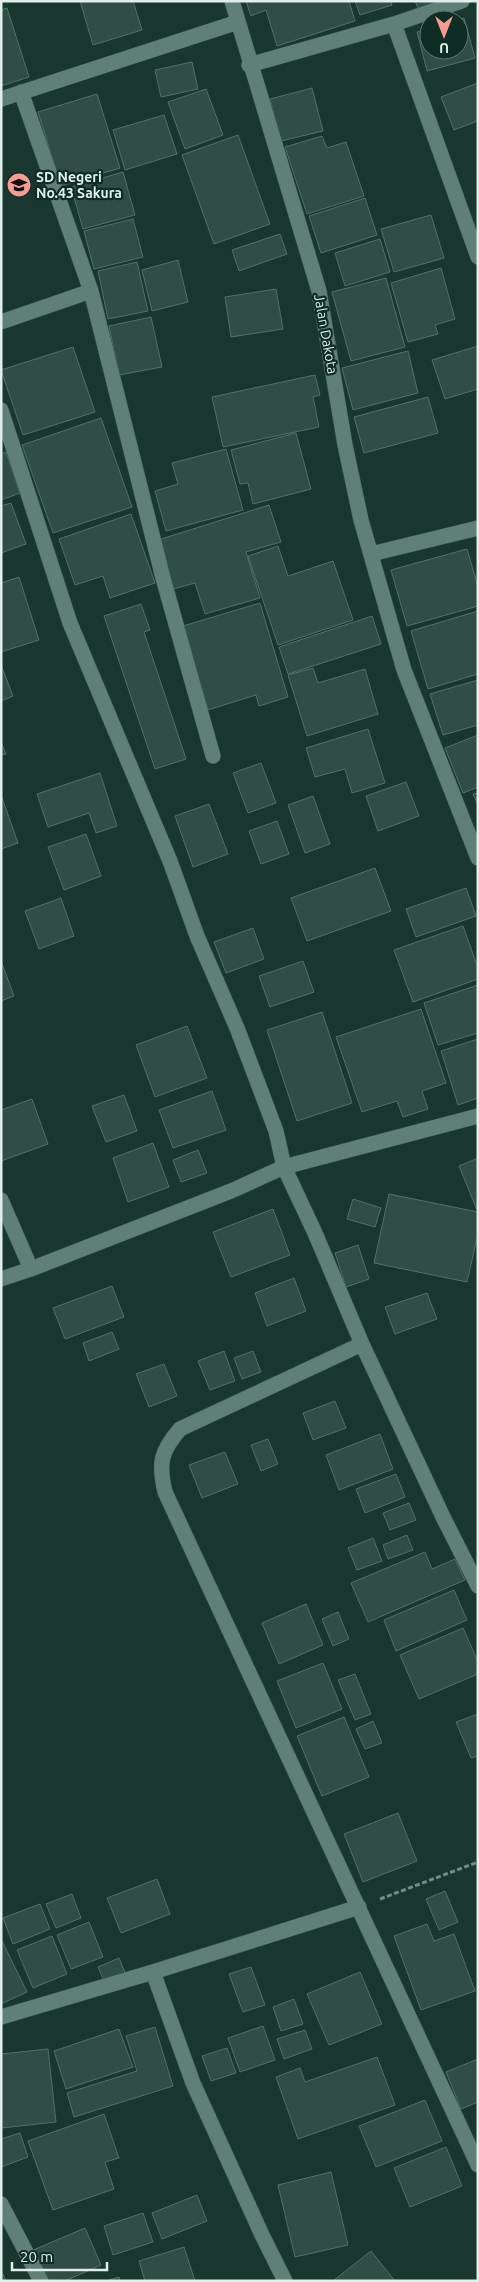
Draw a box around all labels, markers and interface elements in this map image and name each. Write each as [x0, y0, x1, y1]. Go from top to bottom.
north arrow [419, 10, 469, 60]
text: U [439, 40, 449, 56]
place label: SD Negeri No.43 Sakura [36, 169, 122, 201]
school or university icon: SD Negeri No.43 Sakura [6, 172, 32, 198]
street label: Jalan Dakota [311, 293, 341, 375]
scale bar [12, 2240, 108, 2272]
text: 20 m [20, 2248, 53, 2265]

